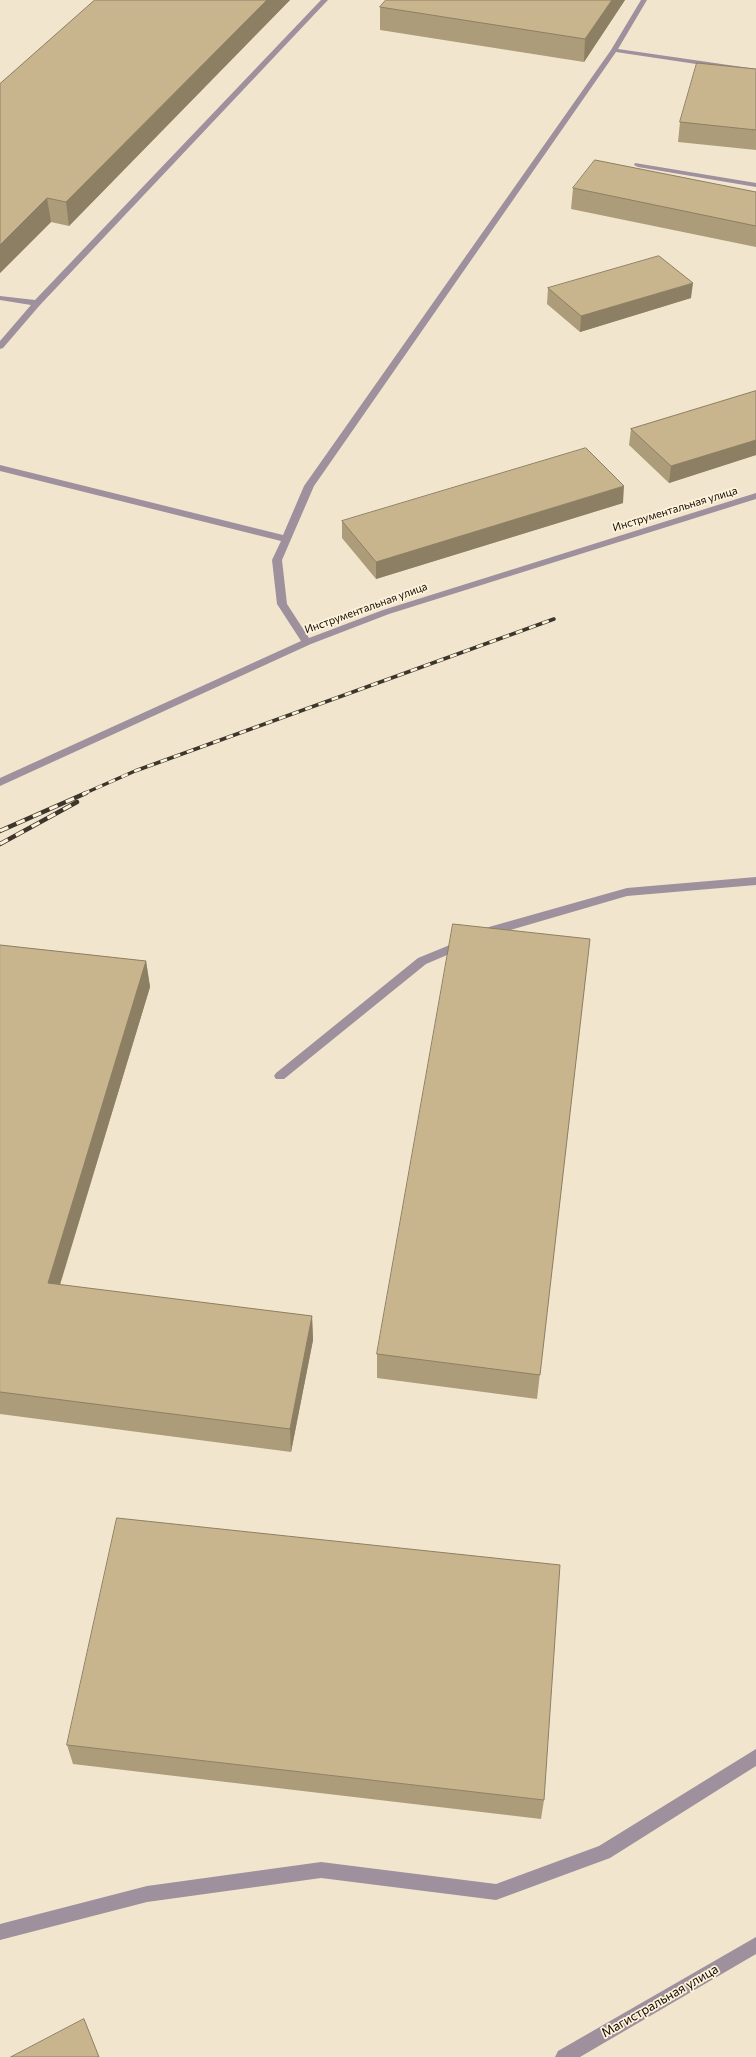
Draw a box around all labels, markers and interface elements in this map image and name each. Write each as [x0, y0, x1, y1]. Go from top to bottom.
street label: Инструментальная улица [611, 484, 739, 534]
street label: Инструментальная улица [303, 580, 429, 636]
street label: Магистральная улица [599, 1961, 721, 2041]

